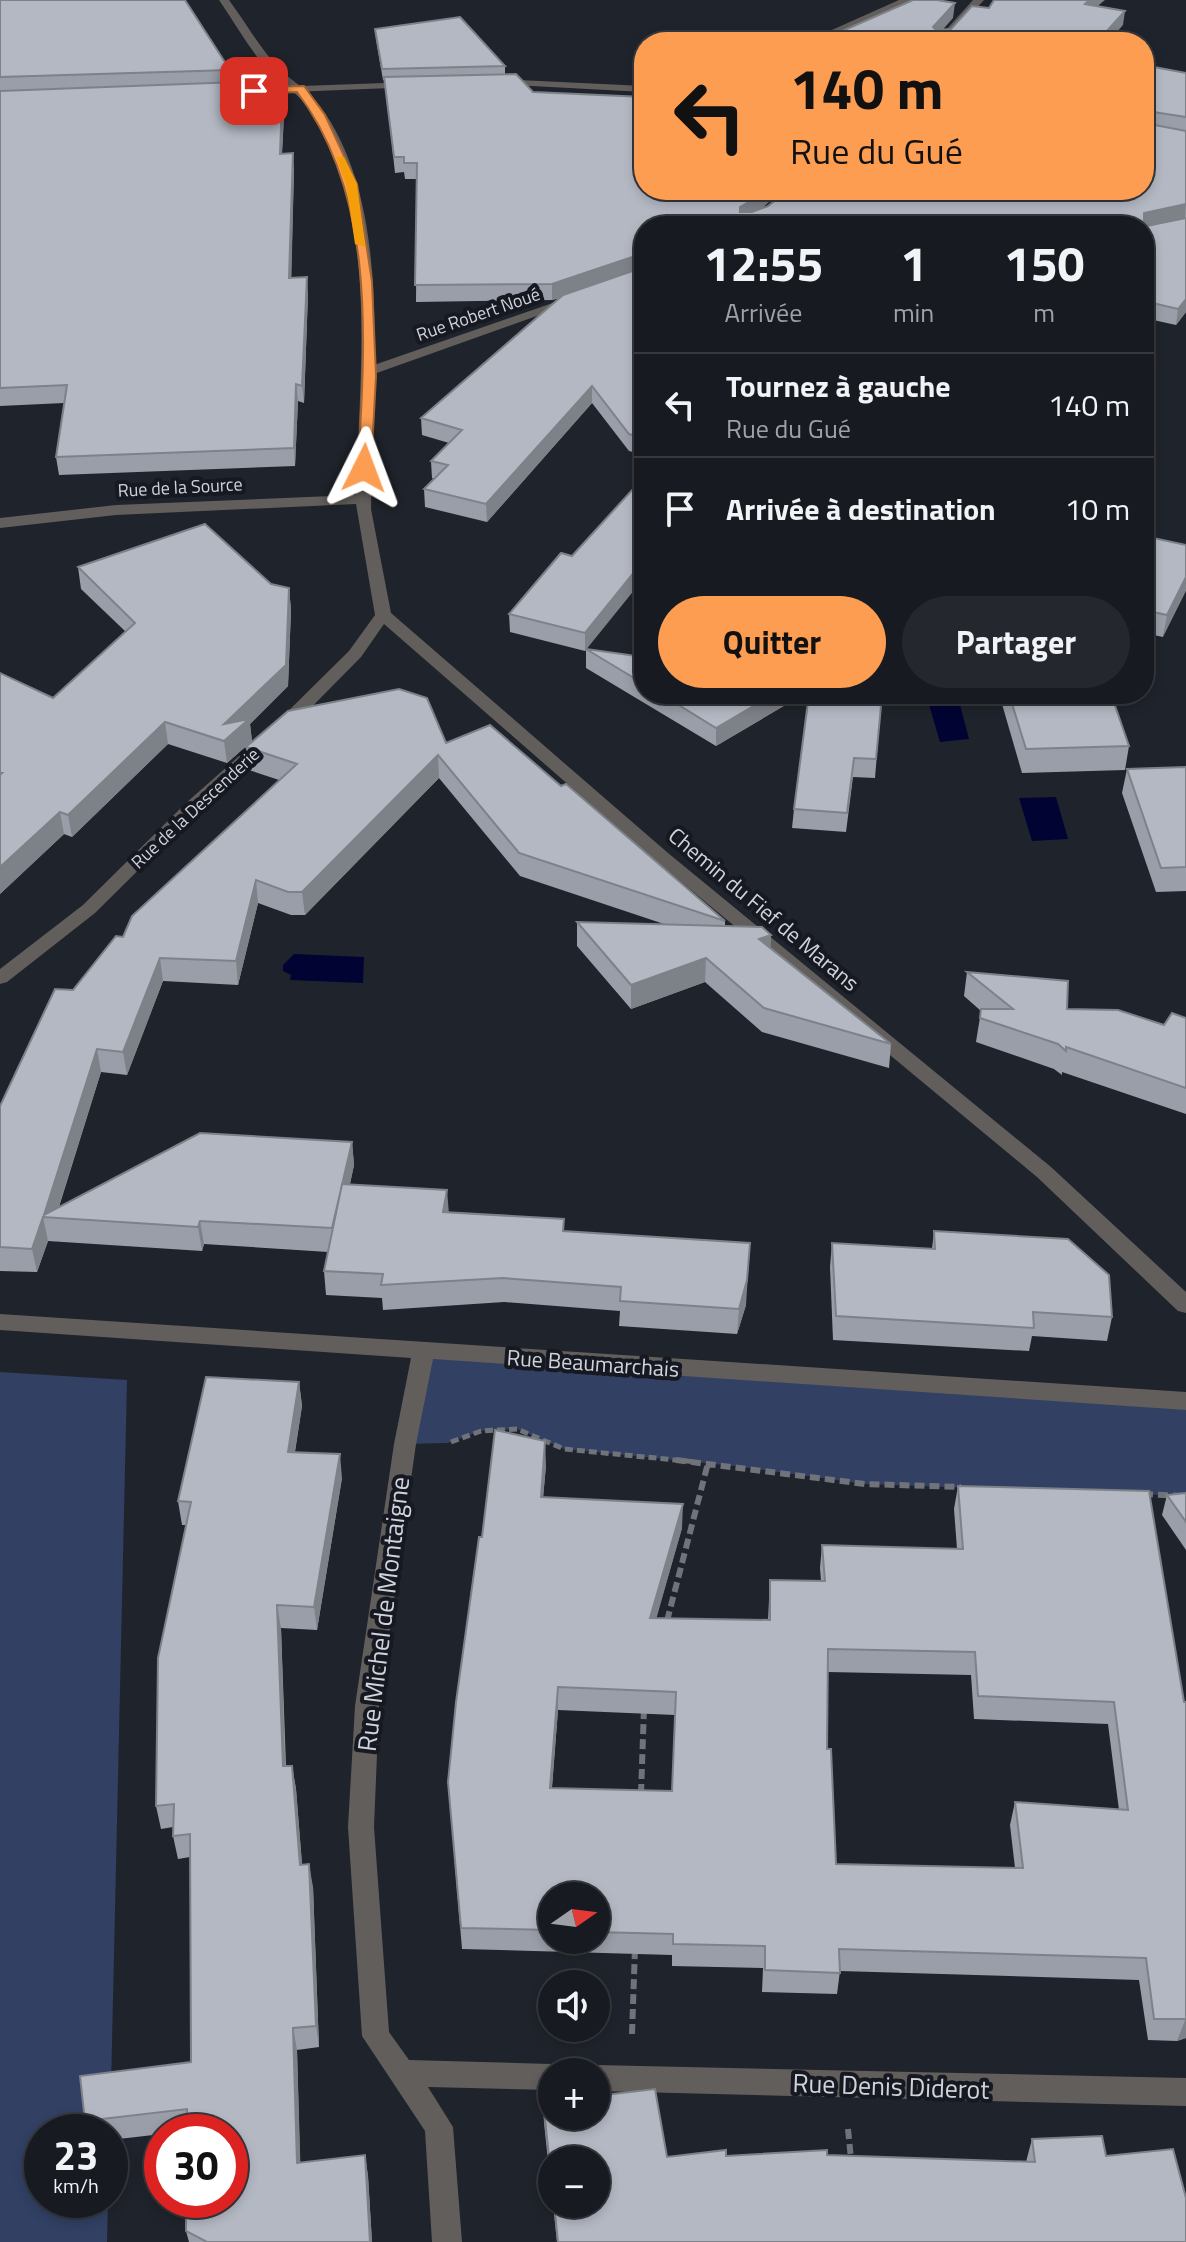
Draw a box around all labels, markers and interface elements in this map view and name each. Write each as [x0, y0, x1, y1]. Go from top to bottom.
text: 140 m [790, 46, 943, 131]
pin [220, 57, 288, 125]
icon: left [658, 64, 762, 168]
icon: arrive [232, 69, 276, 113]
text: Rue du Gué [790, 123, 963, 178]
text: 12:55 [704, 227, 823, 300]
text: 1 [900, 227, 927, 300]
text: 150 [1004, 227, 1084, 300]
street label: Rue Robert Noué [412, 280, 544, 348]
text: Arrivée [725, 293, 802, 332]
text: min [893, 293, 934, 332]
text: m [1033, 293, 1055, 332]
text: Tournez à gauche [726, 363, 951, 409]
text: 140 m [1048, 382, 1130, 428]
icon: left [658, 383, 702, 427]
text: Rue du Gué [726, 409, 851, 448]
position arrow [322, 426, 406, 510]
street label: Rue de la Source [117, 470, 243, 504]
text: Arrivée à destination [726, 486, 996, 532]
text: 10 m [1065, 486, 1130, 532]
icon: arrive [658, 487, 702, 531]
button: Quitter [658, 596, 886, 688]
button: Partager [902, 596, 1130, 688]
street label: Rue de la Descenderie [125, 741, 265, 875]
street label: Chemin du Fief de Marans [661, 819, 867, 999]
street label: Rue Beaumarchais [506, 1340, 680, 1386]
street label: Rue Michel de Montaigne [347, 1474, 419, 1754]
north arrow [538, 1882, 610, 1954]
map controls [538, 1882, 610, 2218]
button: sound [538, 1970, 610, 2042]
button: + [538, 2058, 610, 2130]
street label: Rue Denis Diderot [792, 2063, 990, 2109]
speed limit sign: 30 [144, 2114, 248, 2218]
text: 23 [54, 2125, 98, 2186]
button: − [538, 2146, 610, 2218]
text: km/h [53, 2170, 99, 2201]

